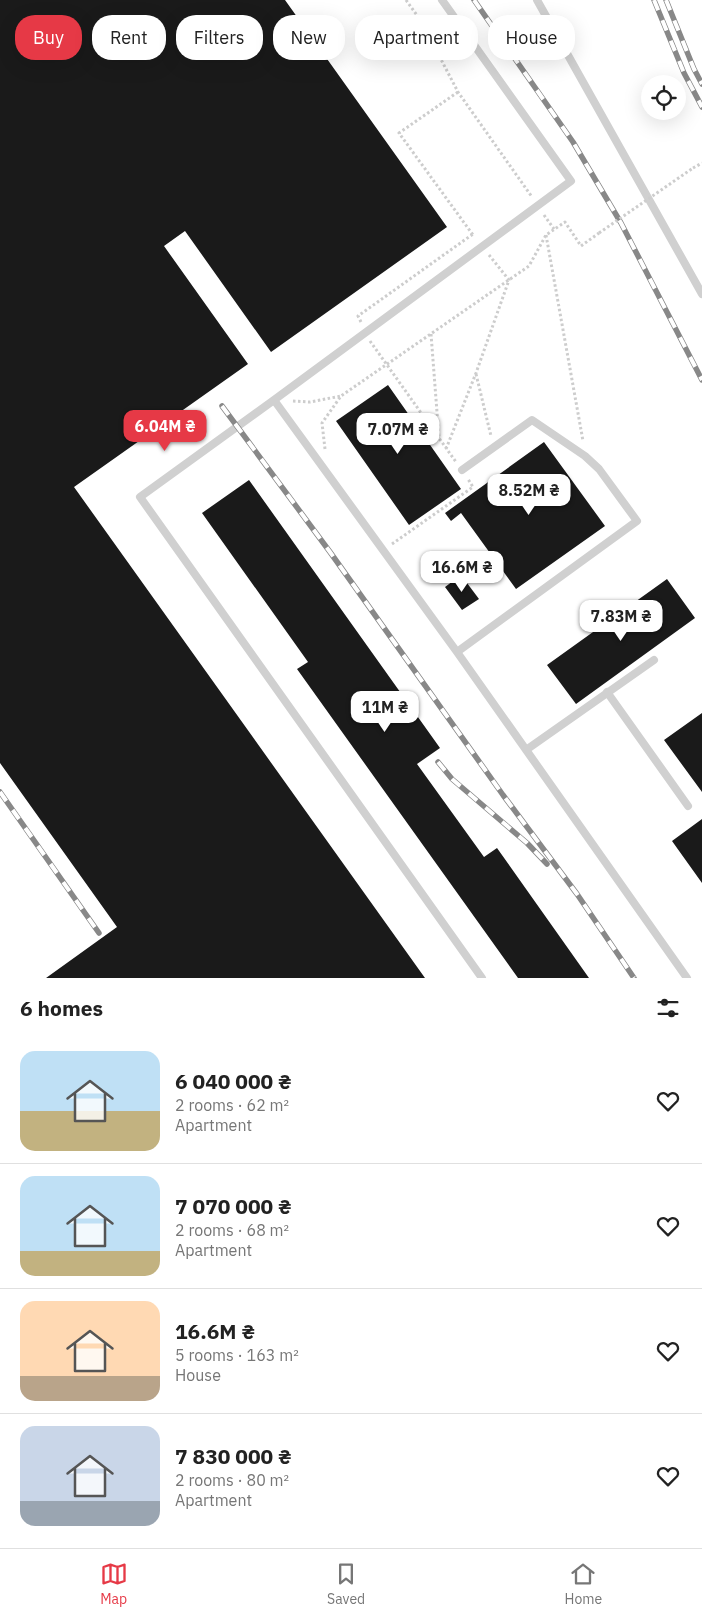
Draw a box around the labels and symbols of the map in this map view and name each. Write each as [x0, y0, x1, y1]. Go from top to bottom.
pin: 6.04M ₴ [119, 410, 211, 452]
pin: 7.07M ₴ [352, 412, 444, 455]
pin: 8.52M ₴ [483, 474, 575, 516]
pin: 16.6M ₴ [416, 550, 508, 593]
pin: 7.83M ₴ [575, 600, 667, 642]
pin: 11M ₴ [350, 690, 420, 733]

